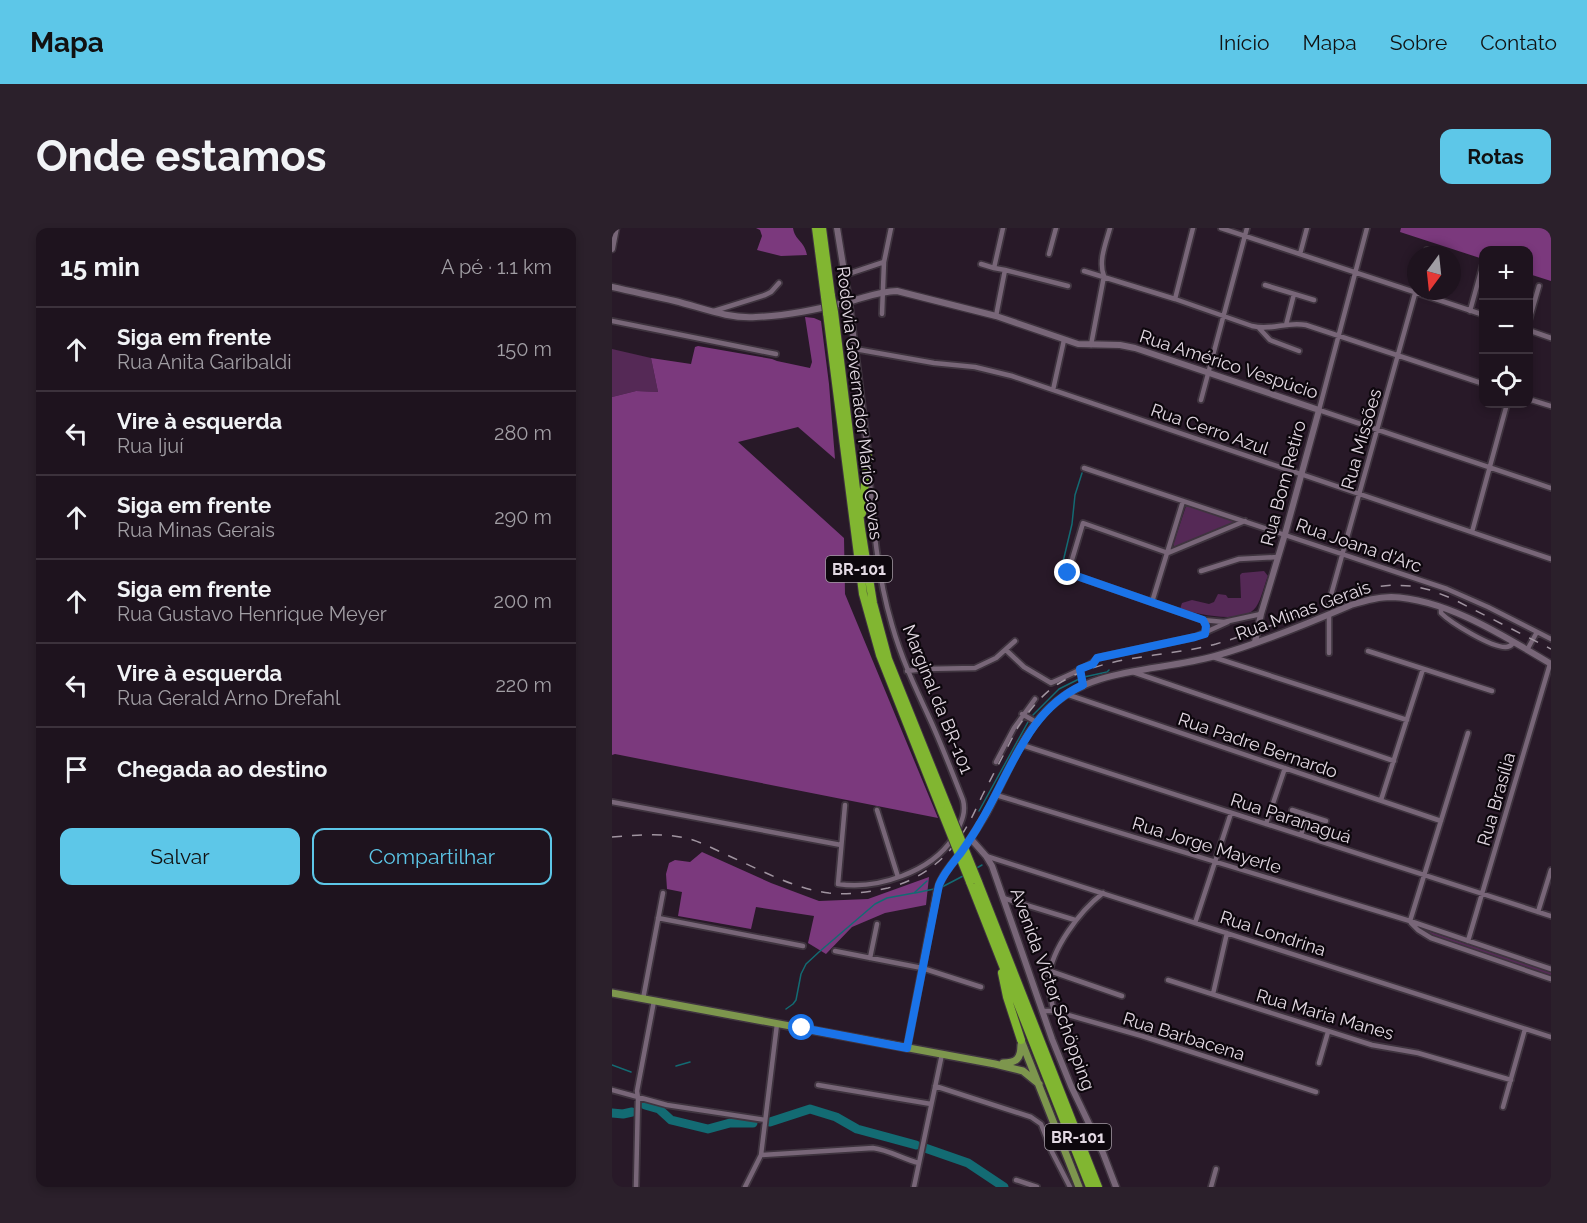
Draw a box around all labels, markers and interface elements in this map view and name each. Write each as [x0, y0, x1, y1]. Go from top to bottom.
text: Mapa [30, 26, 104, 59]
text: Início [1219, 30, 1269, 55]
text: Mapa [1302, 30, 1357, 55]
text: Sobre [1390, 30, 1447, 55]
text: Contato [1480, 30, 1557, 55]
button: Rotas [1440, 129, 1551, 184]
text: Onde estamos [36, 132, 327, 181]
north arrow [1407, 246, 1461, 300]
map controls [1479, 246, 1533, 408]
button: + [1479, 246, 1533, 300]
text: 15 min [60, 252, 140, 282]
text: A pé · 1.1 km [441, 255, 552, 279]
street label: Rodovia Governador Mário Covas [833, 265, 887, 541]
button: − [1479, 300, 1533, 354]
text: Siga em frente [117, 324, 271, 350]
street label: Rua Américo Vespúcio [1137, 325, 1321, 403]
icon: ahead [60, 333, 93, 366]
text: 150 m [497, 337, 552, 361]
text: Rua Anita Garibaldi [117, 350, 292, 374]
button: locate [1479, 354, 1533, 408]
street label: Rua Missões [1337, 386, 1385, 492]
street label: Rua Cerro Azul [1148, 399, 1272, 459]
text: Vire à esquerda [117, 408, 282, 434]
icon: left [60, 417, 93, 450]
street label: Rua Bom Retiro [1256, 418, 1310, 548]
text: 280 m [494, 421, 552, 445]
text: Rua Ijuí [117, 434, 184, 458]
text: Siga em frente [117, 492, 271, 518]
icon: ahead [60, 501, 93, 534]
text: 290 m [494, 505, 552, 529]
street label: Rua Joana d'Arc [1293, 514, 1425, 576]
text: Rua Minas Gerais [117, 518, 275, 542]
road number: BR-101 [826, 556, 892, 582]
route end [1054, 559, 1080, 585]
text: Siga em frente [117, 576, 271, 602]
street label: Rua Minas Gerais [1233, 576, 1374, 644]
icon: ahead [60, 585, 93, 618]
text: 200 m [494, 589, 552, 613]
text: Rua Gustavo Henrique Meyer [117, 602, 387, 626]
street label: Marginal da BR-101 [898, 621, 978, 777]
text: Vire à esquerda [117, 660, 282, 686]
icon: left [60, 669, 93, 702]
text: 220 m [495, 673, 552, 697]
text: Rua Gerald Arno Drefahl [117, 686, 340, 710]
street label: Rua Padre Bernardo [1176, 708, 1341, 782]
street label: Rua Brasília [1473, 750, 1519, 848]
icon: arrive [60, 753, 93, 786]
text: Chegada ao destino [117, 756, 327, 782]
street label: Rua Paranaguá [1228, 789, 1354, 847]
street label: Rua Jorge Mayerle [1130, 812, 1284, 878]
button: Salvar [60, 828, 300, 885]
button: Compartilhar [312, 828, 552, 885]
street label: Avenida Victor Schöpping [1007, 885, 1099, 1093]
street label: Rua Londrina [1217, 906, 1329, 960]
street label: Rua Maria Manes [1254, 984, 1396, 1044]
street label: Rua Barbacena [1120, 1007, 1248, 1065]
route start [788, 1014, 814, 1040]
road number: BR-101 [1045, 1124, 1111, 1150]

